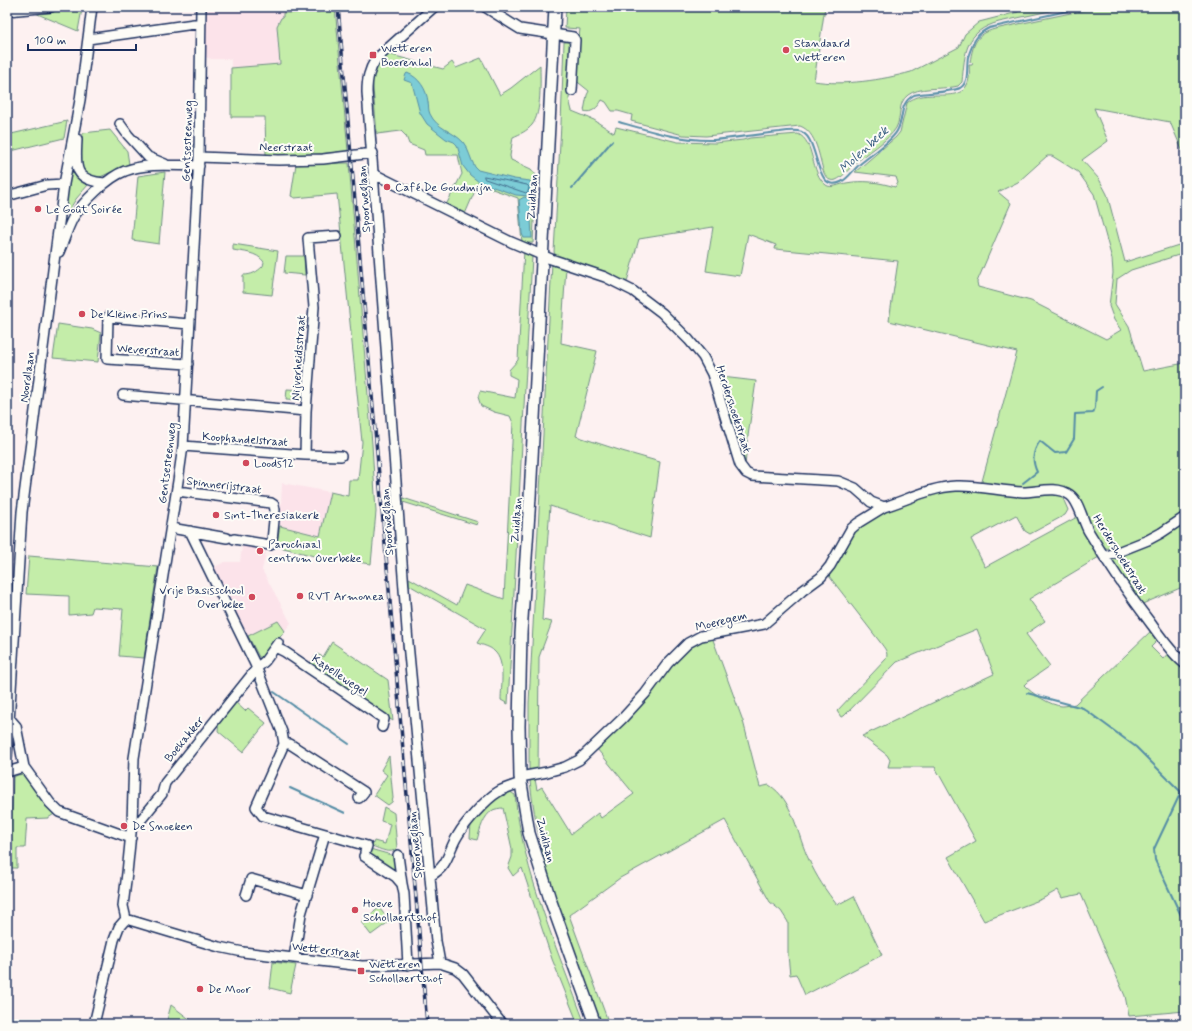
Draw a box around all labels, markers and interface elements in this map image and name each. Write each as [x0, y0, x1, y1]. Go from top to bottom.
scale bar [28, 26, 136, 52]
text: 100 m [34, 33, 66, 49]
place label: Standaard Wetteren [794, 36, 850, 66]
place label: Wetteren Boerenhol [381, 41, 432, 71]
marker: Standaard Wetteren [781, 45, 791, 55]
marker: Wetteren Boerenhol [368, 50, 378, 60]
street label: Gentsesteenweg [179, 100, 197, 182]
water label: Molenbeek [836, 122, 894, 177]
street label: Neerstraat [259, 140, 313, 156]
street label: Spoorweglaan [355, 165, 376, 233]
street label: Zuidlaan [524, 174, 542, 220]
place label: Café De Goudmijn [395, 180, 493, 196]
marker: Café De Goudmijn [382, 182, 392, 192]
place label: Le Goût Soirée [46, 202, 122, 218]
marker: Le Goût Soirée [33, 204, 43, 214]
place label: De Kleine Prins [90, 307, 168, 323]
marker: De Kleine Prins [77, 309, 87, 319]
street label: Nijverheidsstraat [288, 314, 310, 401]
street label: Weverstraat [116, 341, 180, 361]
street label: Noordlaan [16, 351, 39, 404]
street label: Herdershoekstraat [711, 364, 755, 456]
street label: Gentsesteenweg [155, 422, 181, 505]
street label: Koophandelstraat [202, 429, 289, 451]
place label: Loods12 [254, 456, 294, 472]
marker: Loods12 [241, 458, 251, 468]
street label: Spinnerijstraat [185, 473, 263, 499]
street label: Spoorweglaan [378, 488, 399, 556]
street label: Zuidlaan [507, 497, 527, 543]
place label: Sint-Theresiakerk [224, 508, 319, 524]
marker: Sint-Theresiakerk [211, 510, 221, 520]
street label: Herdershoekstraat [1088, 512, 1150, 598]
place label: Parochiaal centrum Overbeke [268, 537, 361, 567]
marker: Parochiaal centrum Overbeke [255, 546, 265, 556]
place label: Vrije Basisschool Overbeke [159, 583, 244, 613]
place label: RVT Armonea [308, 589, 384, 605]
marker: RVT Armonea [295, 591, 305, 601]
marker: Vrije Basisschool Overbeke [247, 592, 257, 602]
street label: Moeregem [694, 608, 749, 636]
street label: Kapellewegel [308, 651, 371, 701]
street label: Boekakker [161, 713, 208, 766]
street label: Spoorweglaan [405, 811, 428, 879]
street label: Zuidlaan [531, 816, 559, 864]
place label: De Snoeken [132, 819, 193, 835]
marker: De Snoeken [119, 821, 129, 831]
place label: Hoeve Schollaertshof [363, 896, 437, 926]
marker: Hoeve Schollaertshof [350, 905, 360, 915]
street label: Wetterstraat [291, 939, 361, 963]
place label: Wetteren Schollaertshof [369, 957, 443, 987]
marker: Wetteren Schollaertshof [356, 966, 366, 976]
place label: De Moor [208, 982, 251, 998]
marker: De Moor [195, 984, 205, 994]

